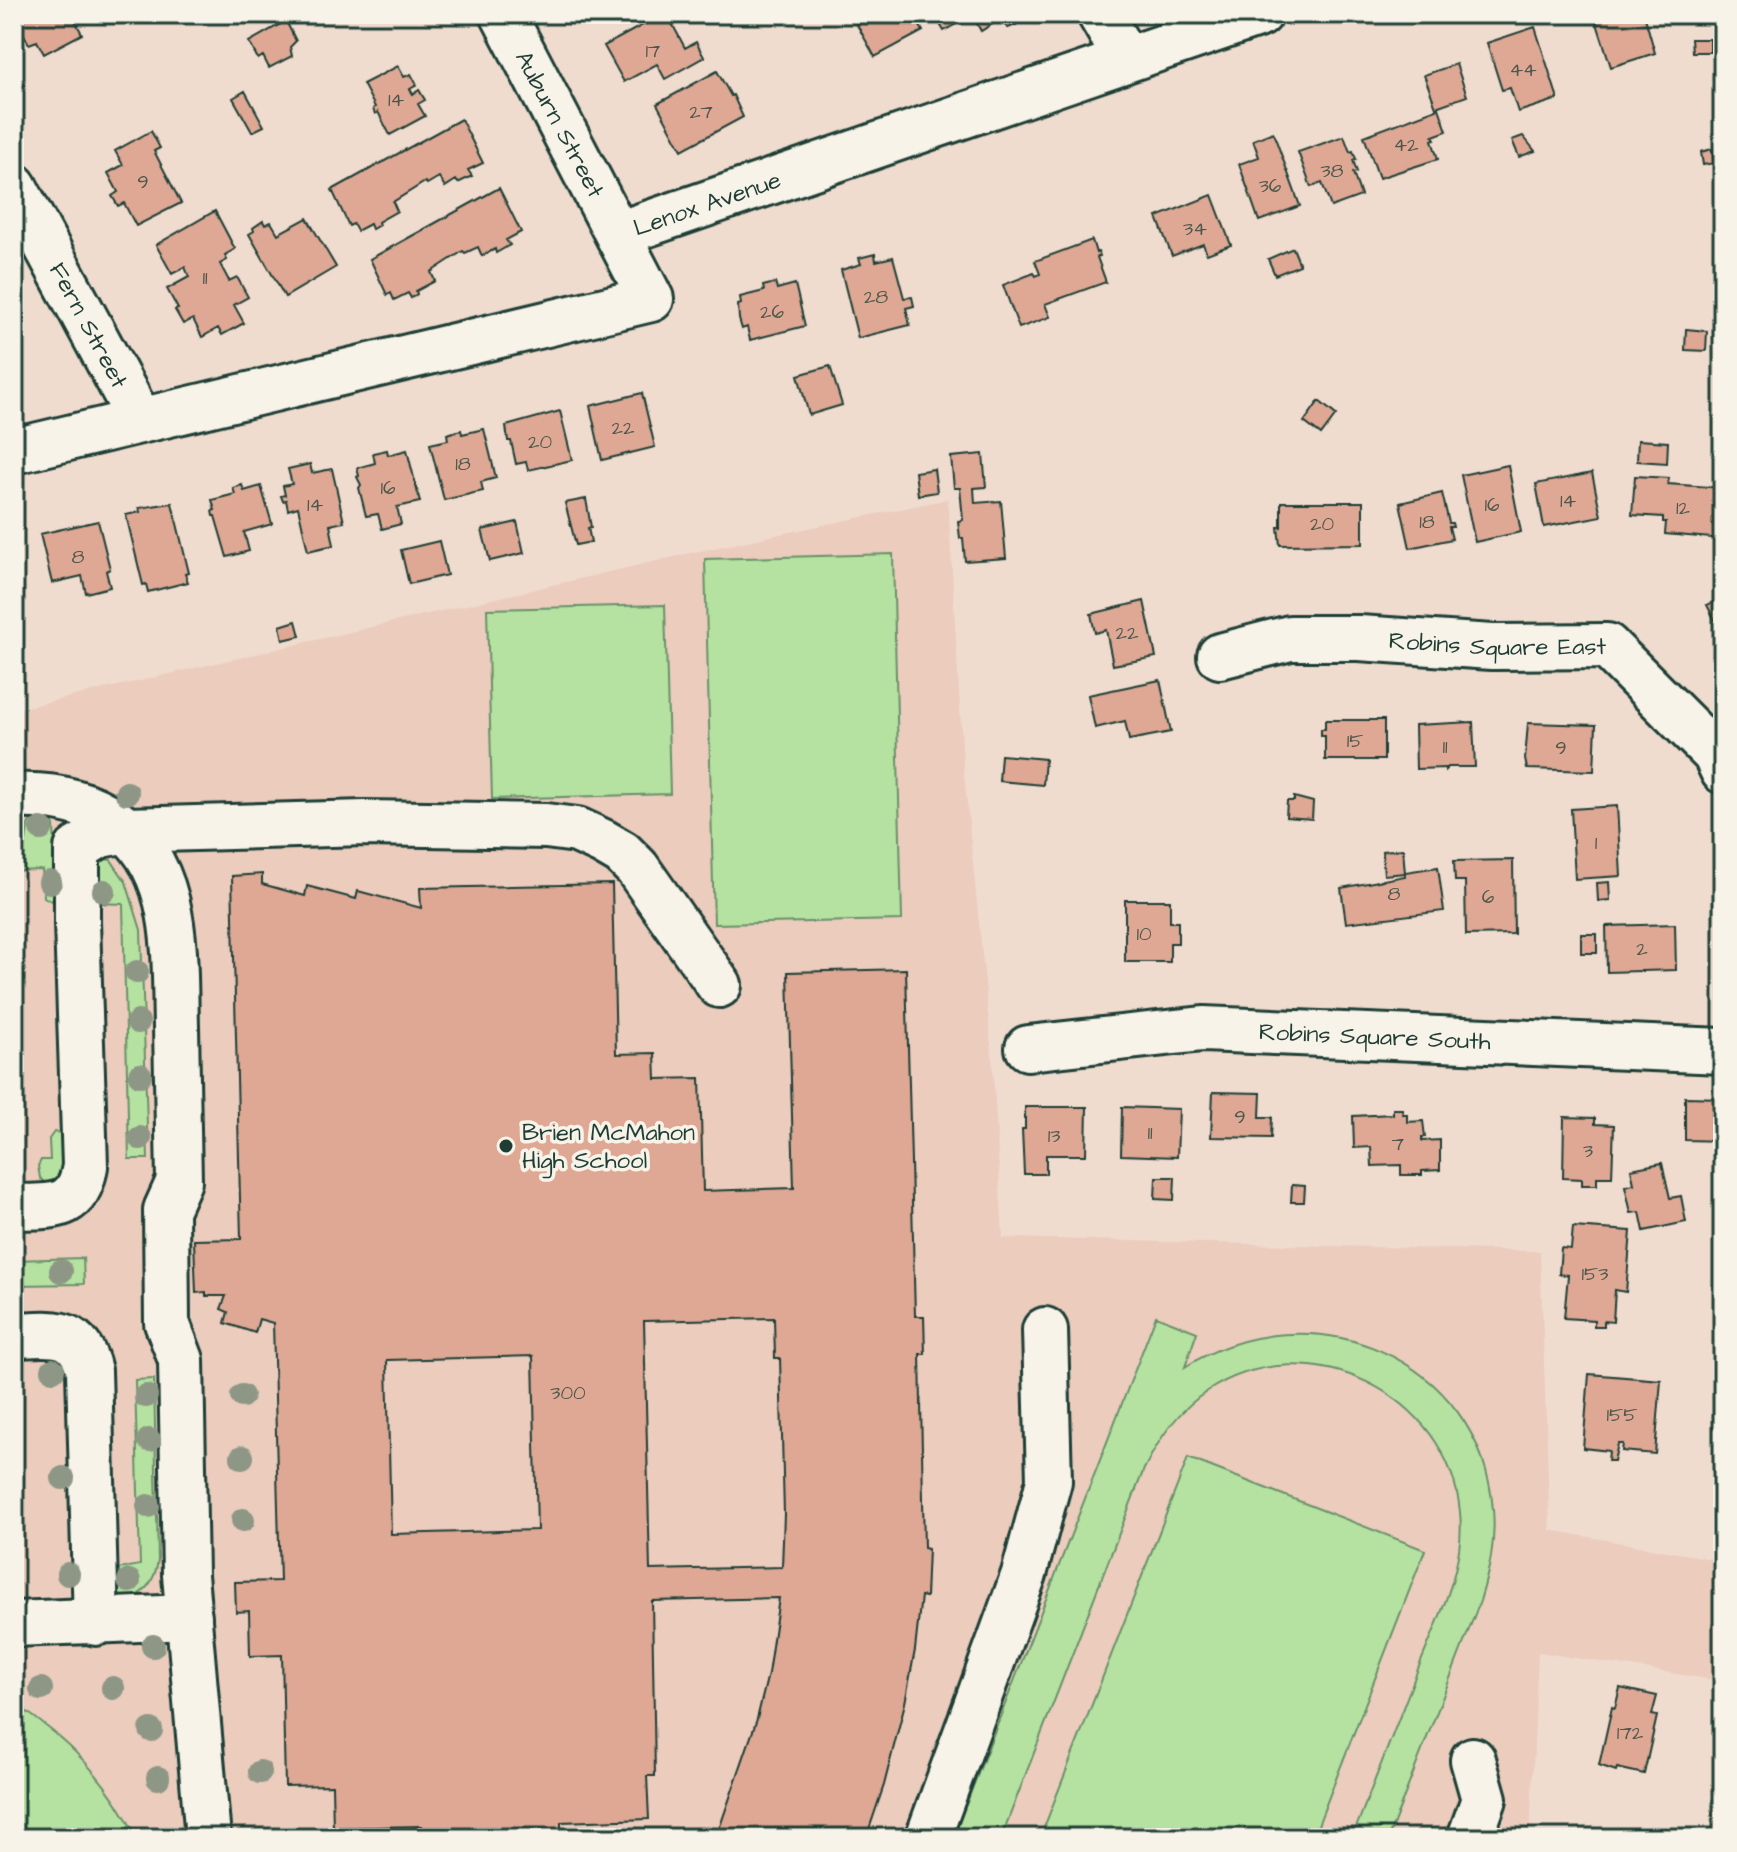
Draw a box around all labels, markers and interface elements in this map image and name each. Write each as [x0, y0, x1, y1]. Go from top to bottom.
house number: 17 [646, 37, 660, 65]
street label: Auburn Street [506, 45, 612, 204]
house number: 44 [1509, 56, 1537, 84]
house number: 14 [388, 86, 404, 114]
house number: 27 [689, 98, 713, 126]
house number: 42 [1393, 131, 1419, 159]
house number: 38 [1320, 157, 1344, 185]
street label: Lenox Avenue [629, 163, 786, 246]
house number: 9 [137, 168, 149, 196]
house number: 36 [1259, 172, 1282, 200]
house number: 34 [1183, 215, 1207, 243]
street label: Fern Street [40, 257, 136, 395]
house number: 11 [202, 264, 208, 292]
house number: 28 [864, 283, 888, 311]
house number: 26 [760, 298, 784, 326]
house number: 22 [612, 414, 635, 442]
house number: 20 [528, 428, 552, 456]
house number: 18 [455, 450, 471, 478]
house number: 16 [380, 474, 396, 502]
house number: 14 [1560, 487, 1576, 515]
house number: 14 [307, 491, 323, 519]
house number: 16 [1484, 491, 1500, 519]
house number: 12 [1676, 494, 1691, 522]
house number: 18 [1419, 508, 1435, 536]
house number: 20 [1310, 510, 1334, 538]
house number: 8 [72, 543, 85, 571]
house number: 22 [1116, 619, 1139, 647]
street label: Robins Square East [1388, 624, 1607, 665]
house number: 15 [1347, 727, 1363, 755]
house number: 11 [1442, 733, 1448, 761]
house number: 9 [1555, 734, 1567, 762]
house number: 1 [1595, 829, 1598, 857]
house number: 8 [1388, 880, 1401, 908]
house number: 6 [1482, 883, 1495, 911]
house number: 10 [1136, 920, 1152, 948]
house number: 2 [1636, 935, 1648, 963]
street label: Robins Square South [1258, 1015, 1492, 1059]
house number: 9 [1234, 1103, 1246, 1131]
place label: Brien McMahon High School [522, 1116, 695, 1179]
house number: 11 [1147, 1119, 1153, 1147]
house number: 13 [1048, 1122, 1060, 1150]
house number: 7 [1392, 1130, 1404, 1158]
marker: Brien McMahon High School [497, 1137, 515, 1155]
house number: 3 [1583, 1137, 1593, 1165]
house number: 153 [1582, 1260, 1608, 1288]
house number: 300 [550, 1379, 586, 1407]
house number: 155 [1607, 1401, 1637, 1429]
house number: 172 [1617, 1719, 1644, 1747]

